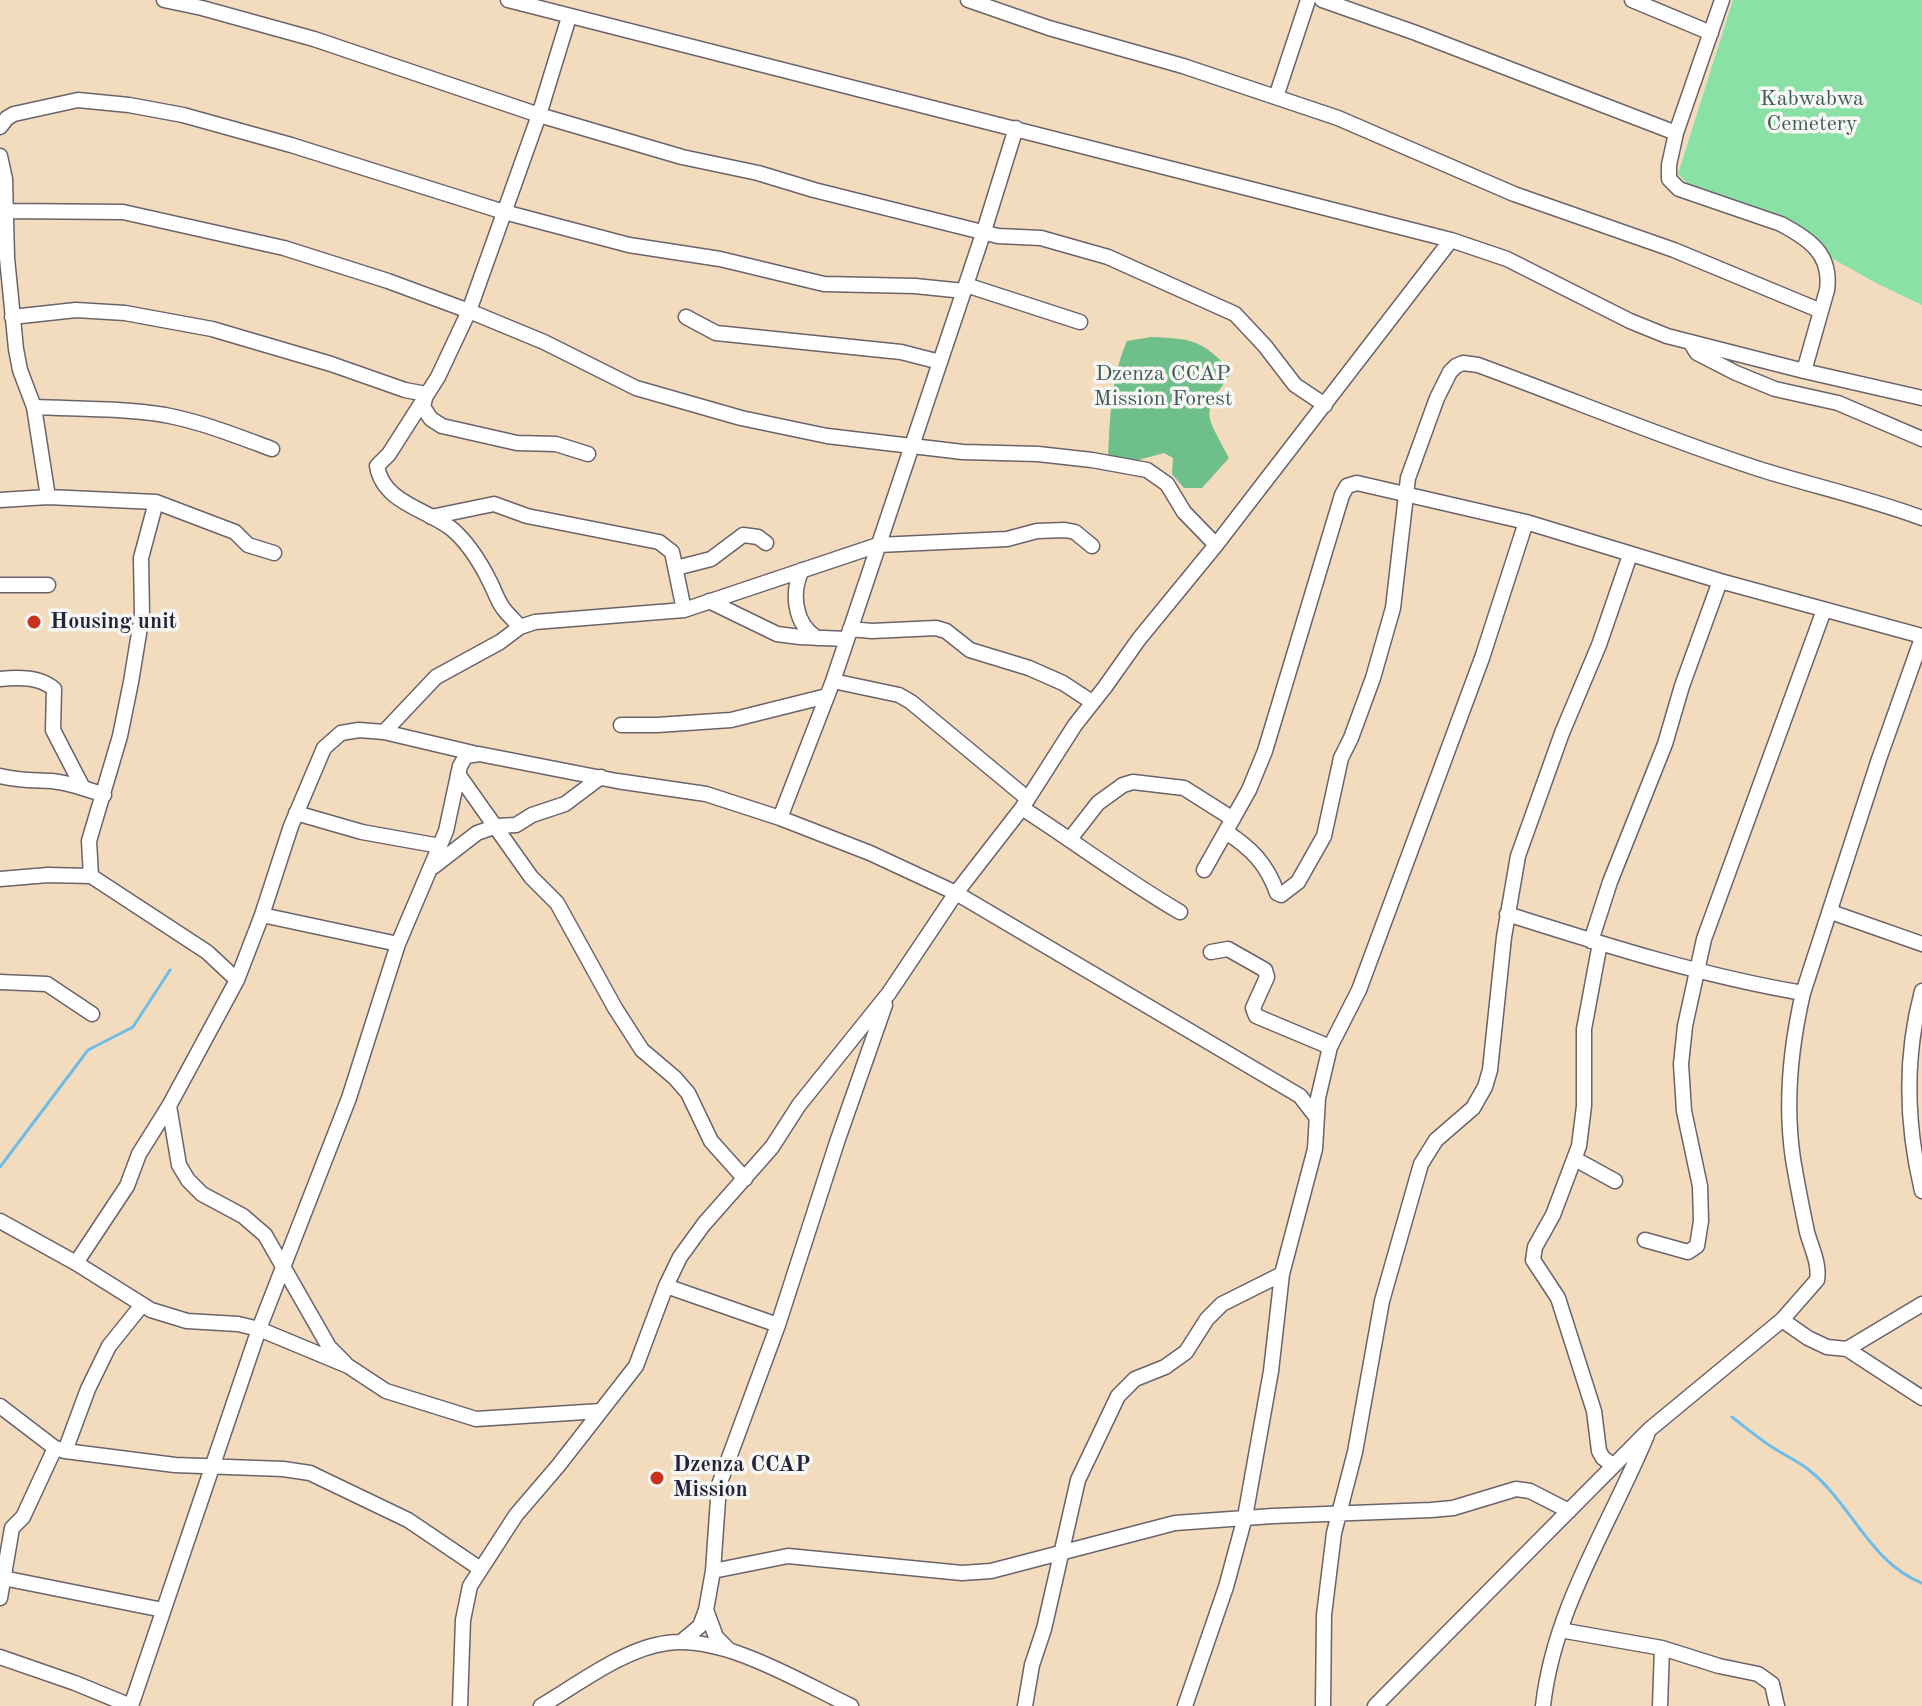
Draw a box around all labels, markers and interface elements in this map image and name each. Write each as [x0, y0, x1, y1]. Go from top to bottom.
park label: Kabwabwa Cemetery [1760, 86, 1864, 138]
park label: Dzenza CCAP Mission Forest [1094, 361, 1232, 412]
place label: Housing unit [50, 609, 177, 635]
marker: Housing unit [25, 613, 43, 631]
place label: Dzenza CCAP Mission [673, 1452, 810, 1504]
marker: Dzenza CCAP Mission [648, 1469, 666, 1487]

